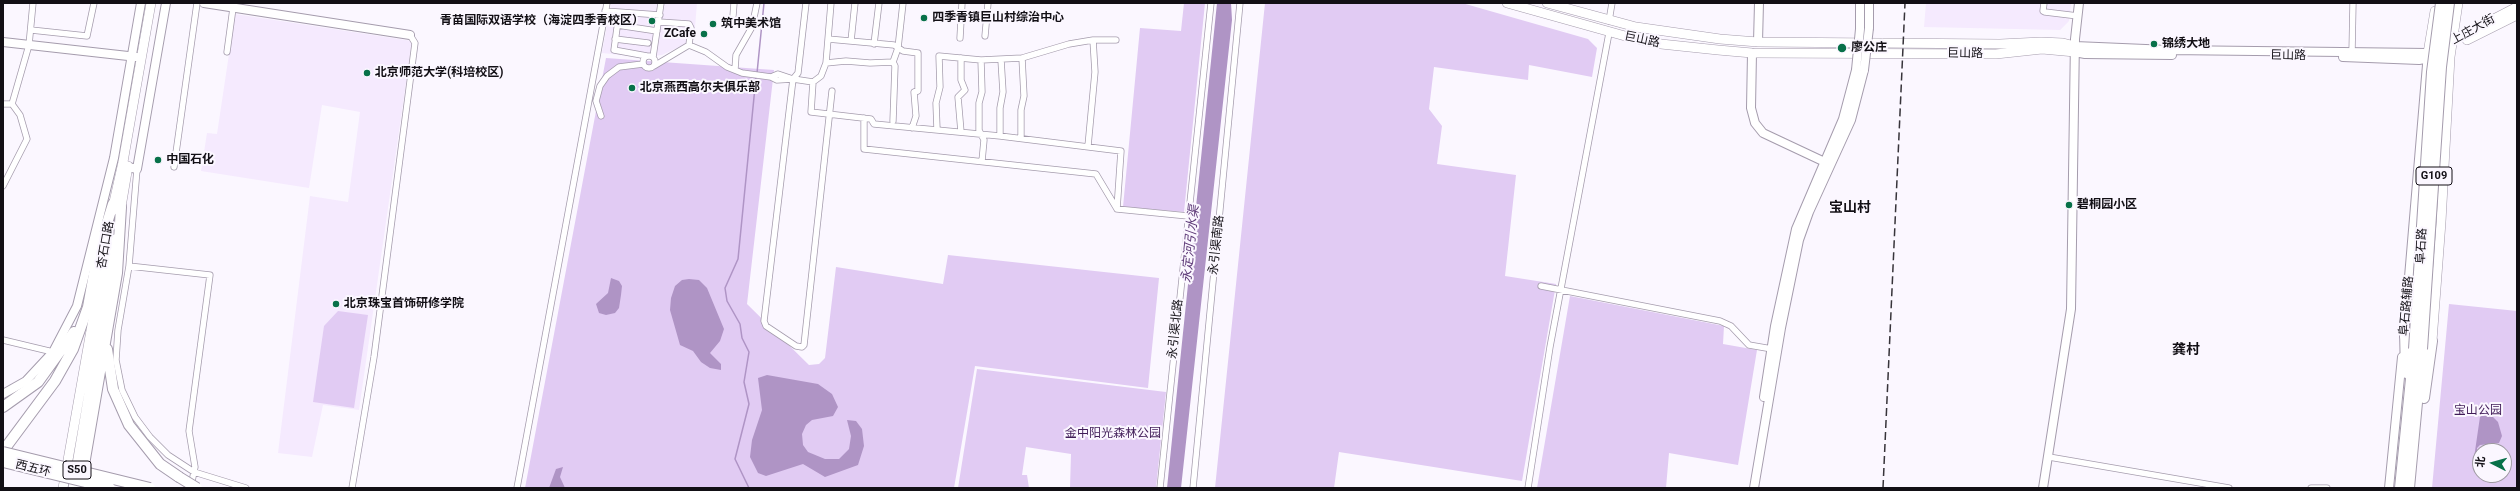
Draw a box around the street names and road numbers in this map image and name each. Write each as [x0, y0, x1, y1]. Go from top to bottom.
street label: 上庄大街 [2449, 12, 2497, 48]
street label: 巨山路 [1623, 29, 1661, 51]
street label: 巨山路 [1947, 46, 1983, 62]
street label: 巨山路 [2270, 48, 2306, 64]
road number: G109 [2416, 167, 2452, 185]
street label: 永引渠南路 [1207, 214, 1227, 276]
street label: 杏石口路 [95, 220, 117, 270]
street label: 阜石路 [2414, 228, 2430, 264]
street label: 阜石路辅路 [2397, 275, 2417, 337]
street label: 永引渠北路 [1166, 298, 1186, 360]
street label: 西五环 [14, 458, 52, 480]
road number: S50 [63, 461, 91, 479]

